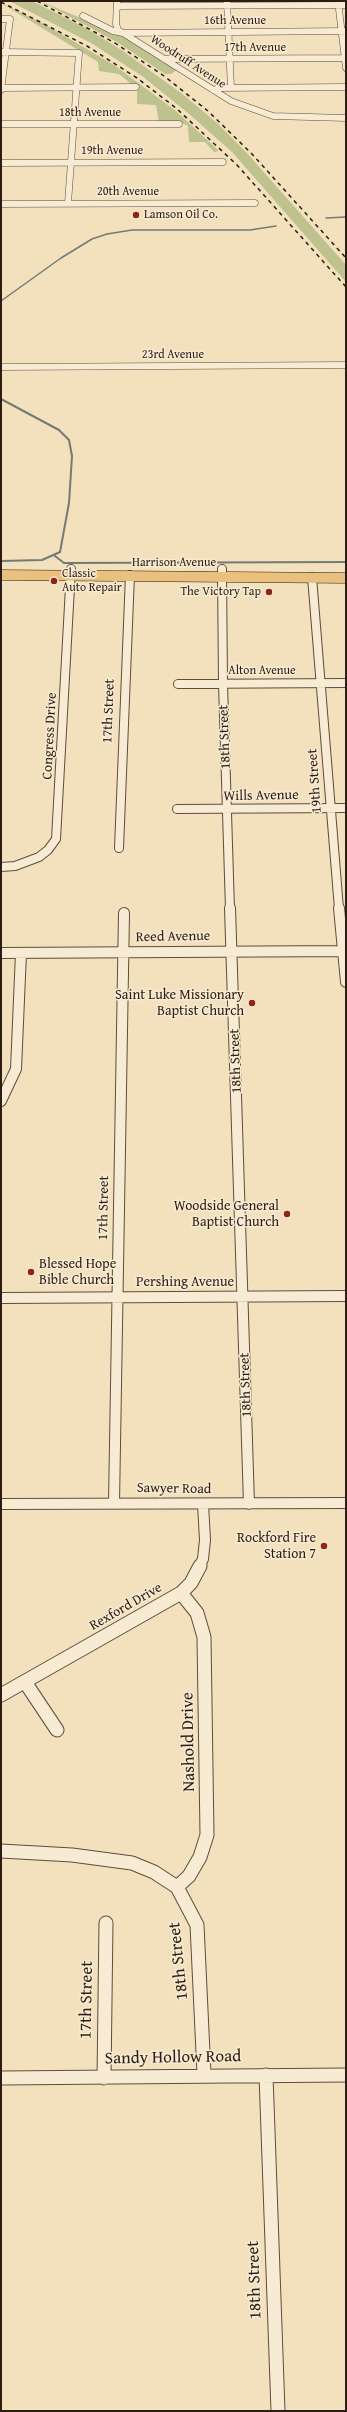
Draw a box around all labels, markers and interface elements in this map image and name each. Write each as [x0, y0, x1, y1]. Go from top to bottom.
street label: 16th Avenue [204, 14, 266, 28]
street label: Woodruff Avenue [148, 32, 228, 92]
street label: 17th Avenue [224, 41, 286, 55]
street label: 18th Avenue [59, 106, 121, 120]
street label: 19th Avenue [81, 144, 143, 158]
street label: 20th Avenue [97, 185, 159, 199]
place label: Lamson Oil Co. [144, 208, 218, 222]
marker: Lamson Oil Co. [131, 210, 141, 220]
street label: 23rd Avenue [142, 348, 204, 362]
street label: Harrison Avenue [132, 556, 216, 570]
place label: Classic Auto Repair [62, 567, 122, 595]
marker: Classic Auto Repair [49, 576, 59, 586]
place label: The Victory Tap [180, 585, 261, 599]
marker: The Victory Tap [264, 587, 274, 597]
street label: Alton Avenue [228, 664, 296, 678]
street label: 17th Street [99, 678, 119, 744]
street label: Congress Drive [39, 692, 61, 780]
street label: 18th Street [215, 704, 235, 770]
street label: 19th Street [304, 748, 326, 814]
street label: Wills Avenue [223, 787, 299, 805]
street label: Reed Avenue [135, 928, 211, 946]
place label: Saint Luke Missionary Baptist Church [115, 987, 244, 1020]
marker: Saint Luke Missionary Baptist Church [247, 998, 257, 1008]
street label: 18th Street [226, 1028, 246, 1094]
street label: 17th Street [95, 1175, 113, 1241]
place label: Woodside General Baptist Church [174, 1198, 279, 1230]
marker: Woodside General Baptist Church [282, 1209, 292, 1219]
place label: Blessed Hope Bible Church [39, 1256, 116, 1288]
marker: Blessed Hope Bible Church [26, 1267, 36, 1277]
street label: Pershing Avenue [136, 1274, 234, 1290]
street label: 18th Street [236, 1352, 256, 1418]
street label: Sawyer Road [137, 1480, 211, 1498]
place label: Rockford Fire Station 7 [237, 1530, 316, 1562]
marker: Rockford Fire Station 7 [319, 1541, 329, 1551]
street label: Rexford Drive [87, 1580, 165, 1634]
street label: Nashold Drive [178, 1692, 200, 1792]
street label: 18th Street [165, 1921, 193, 2001]
street label: 17th Street [76, 1960, 98, 2040]
street label: Sandy Hollow Road [105, 2047, 241, 2069]
street label: 18th Street [243, 2240, 267, 2320]

